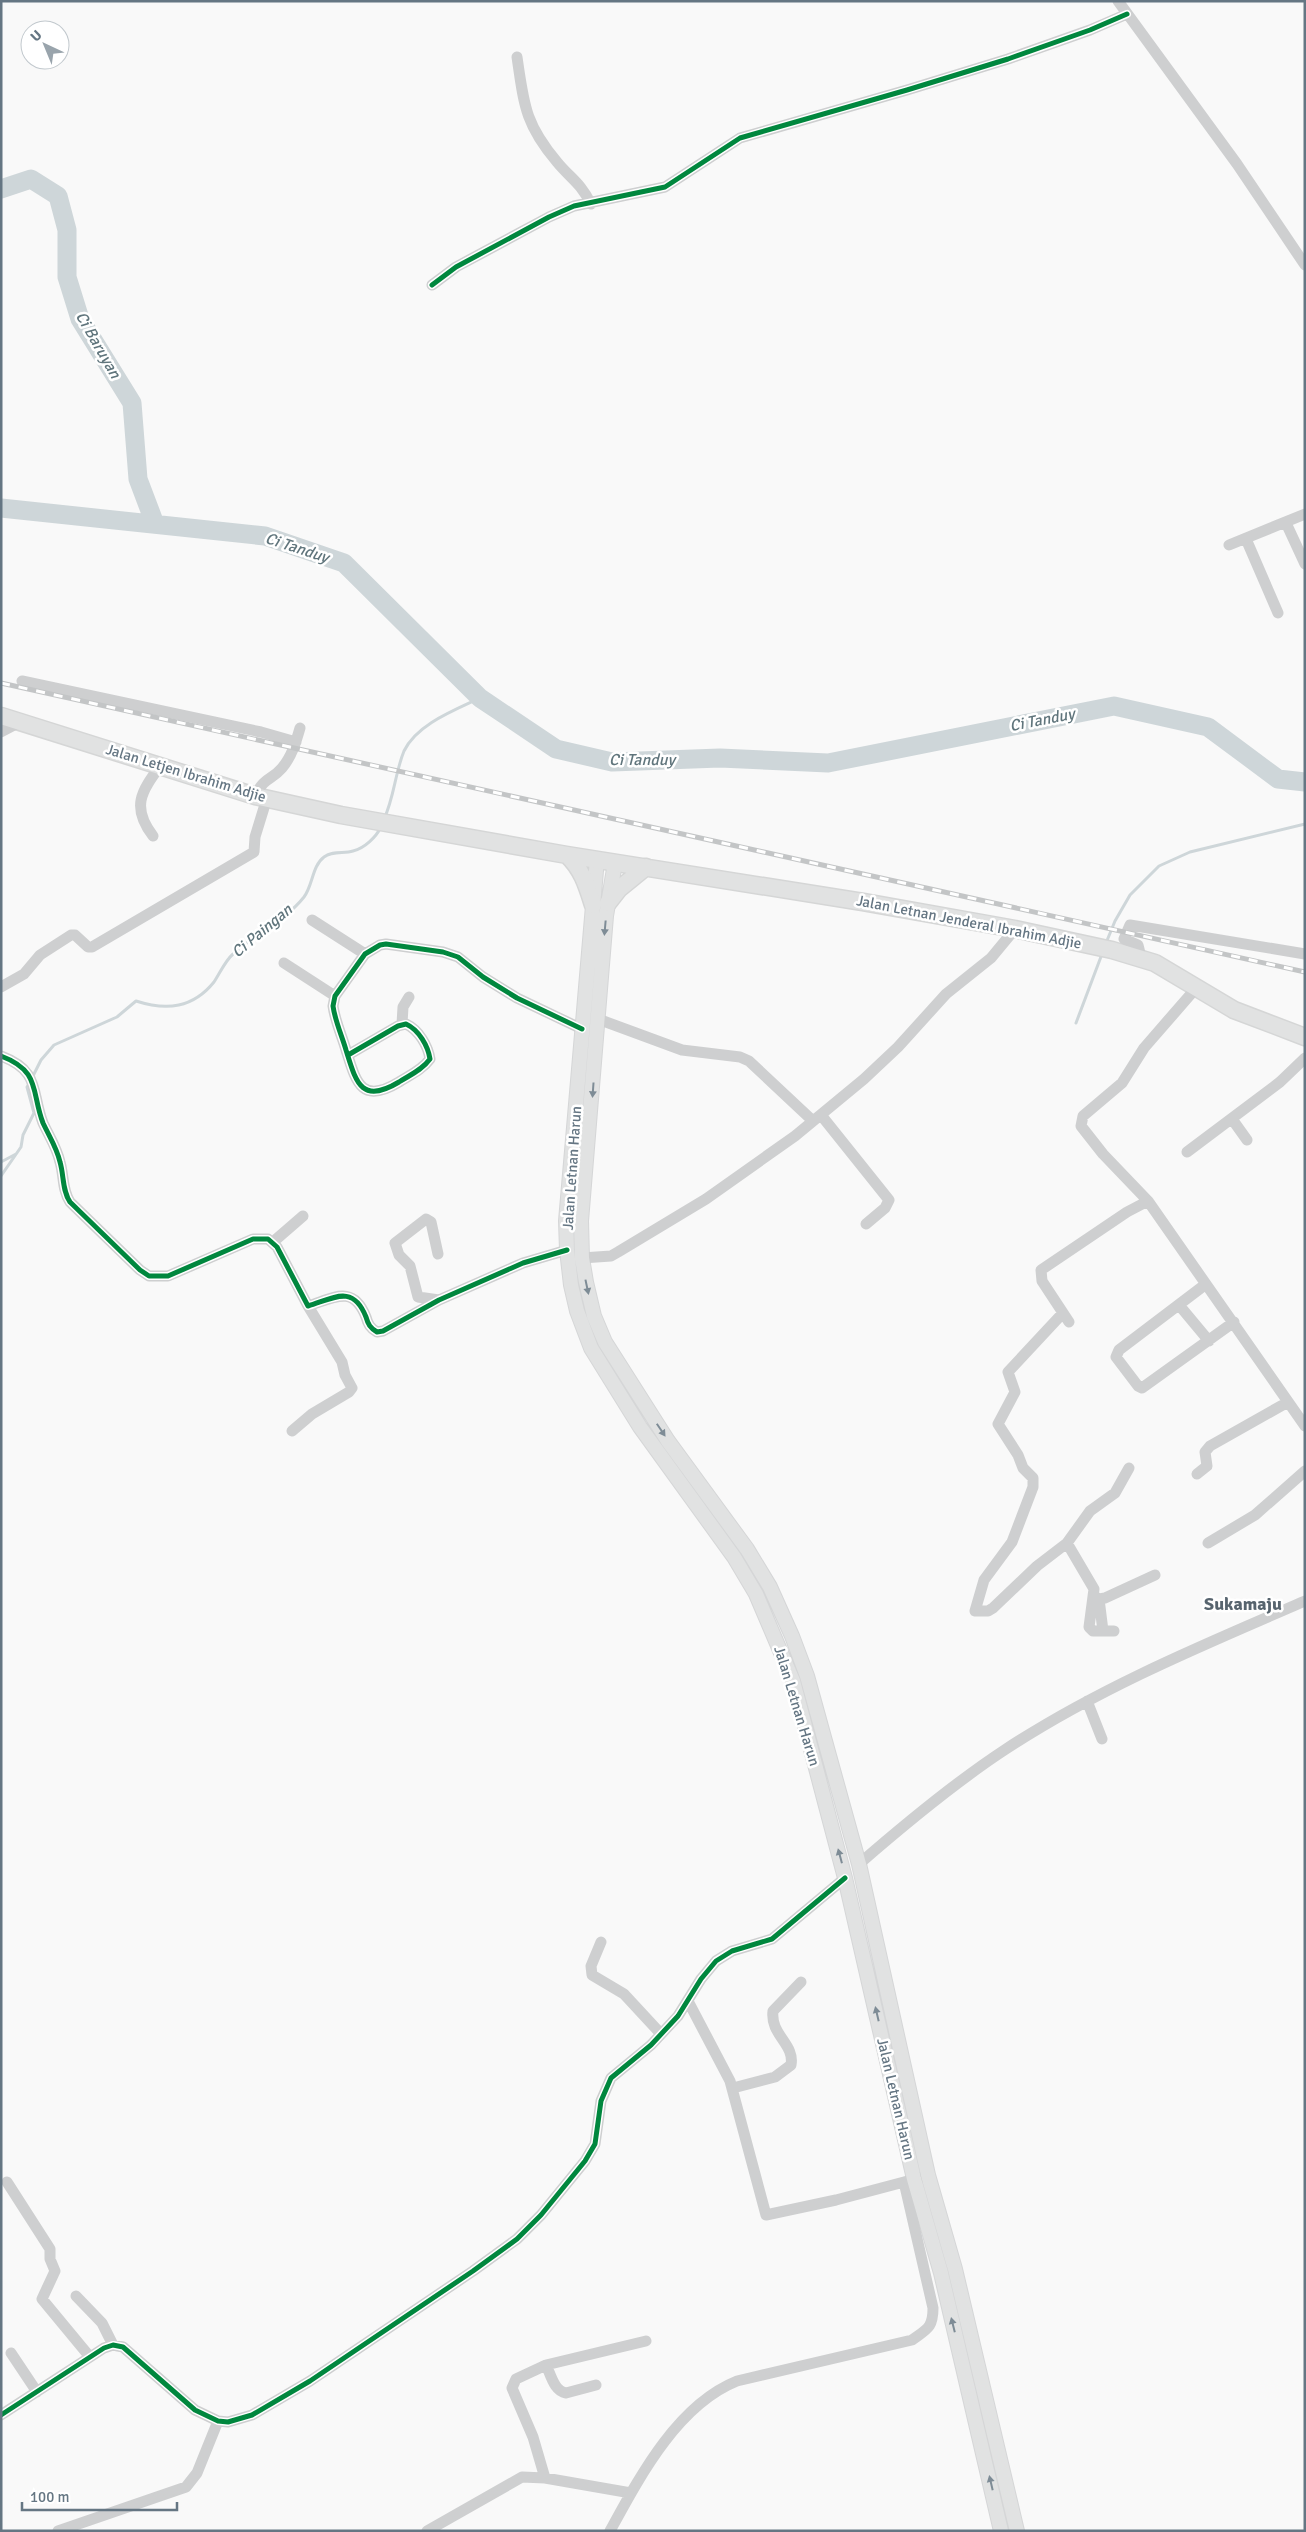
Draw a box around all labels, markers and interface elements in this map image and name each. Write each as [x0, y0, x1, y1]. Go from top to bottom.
north arrow [20, 20, 70, 70]
text: U [27, 27, 46, 45]
water label: Ci Baruyan [71, 308, 126, 383]
water label: Ci Tanduy [263, 528, 334, 568]
water label: Ci Tanduy [1008, 703, 1079, 736]
street label: Jalan Letjen Ibrahim Adjie [104, 740, 268, 806]
water label: Ci Tanduy [609, 750, 677, 770]
street label: Jalan Letnan Jenderal Ibrahim Adjie [855, 891, 1083, 953]
water label: Ci Paingan [228, 899, 297, 962]
one-way arrow [601, 920, 609, 936]
one-way arrow [588, 1082, 596, 1098]
street label: Jalan Letnan Harun [559, 1105, 585, 1231]
one-way arrow [583, 1279, 591, 1294]
one-way arrow [656, 1423, 666, 1437]
district label: Sukamaju [1204, 1593, 1282, 1615]
street label: Jalan Letnan Harun [770, 1644, 824, 1768]
one-way arrow [835, 1849, 843, 1864]
one-way arrow [873, 2007, 881, 2022]
street label: Jalan Letnan Harun [873, 2036, 919, 2162]
one-way arrow [949, 2318, 957, 2333]
one-way arrow [987, 2476, 995, 2491]
scale bar [22, 2480, 178, 2512]
text: 100 m [30, 2488, 70, 2506]

